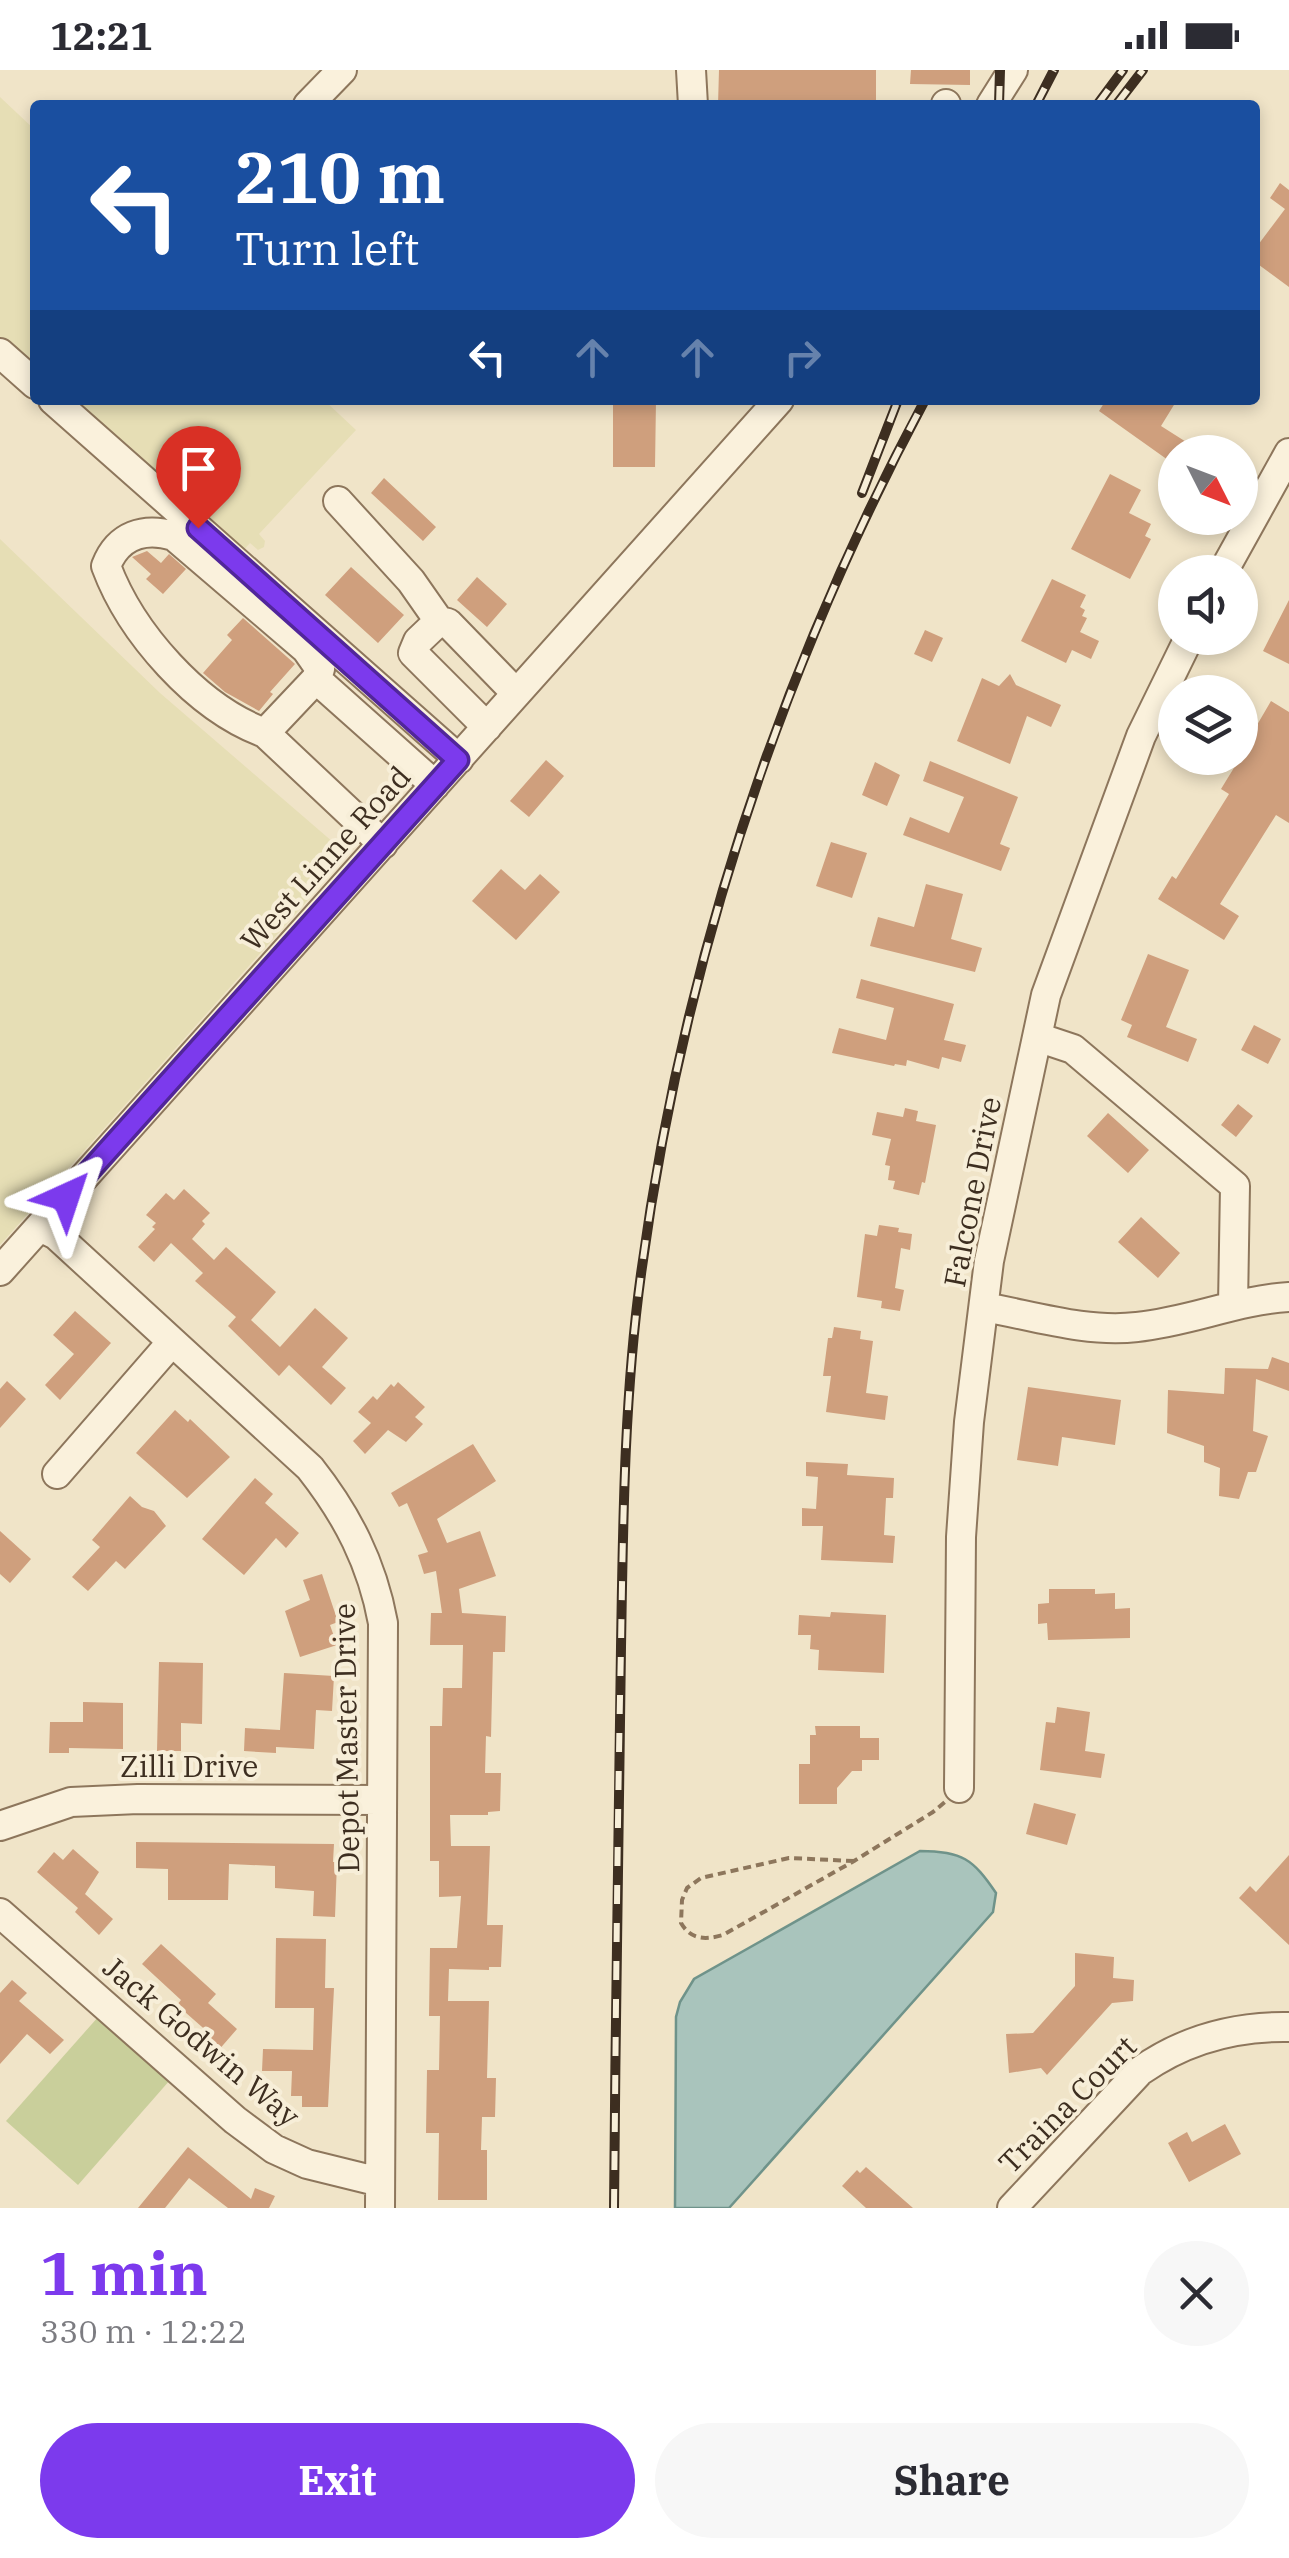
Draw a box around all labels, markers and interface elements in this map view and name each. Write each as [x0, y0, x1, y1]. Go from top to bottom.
text: 12:21 [50, 11, 153, 60]
text: 210 m [235, 131, 445, 222]
icon: left [70, 140, 200, 270]
text: Turn left [235, 219, 419, 277]
icon: left [460, 330, 515, 385]
icon: ahead [565, 330, 620, 385]
icon: ahead [670, 330, 725, 385]
icon: right [775, 330, 830, 385]
pin [156, 426, 241, 529]
north arrow [1158, 435, 1258, 535]
map controls [1158, 435, 1258, 775]
icon: arrive [171, 441, 226, 496]
button: sound [1158, 555, 1258, 655]
button: layers [1158, 675, 1258, 775]
street label: West Linne Road [231, 757, 418, 959]
street label: Falcone Drive [934, 1093, 1009, 1290]
position arrow [14, 1145, 118, 1249]
street label: Depot Master Drive [324, 1603, 367, 1873]
street label: Zilli Drive [120, 1746, 258, 1785]
street label: Jack Godwin Way [95, 1947, 308, 2135]
street label: Traina Court [990, 2027, 1144, 2181]
text: 1 min [40, 2233, 208, 2312]
button: close [1144, 2241, 1249, 2346]
text: 330 m · 12:22 [40, 2310, 247, 2352]
button: Exit [40, 2423, 635, 2538]
button: Share [655, 2423, 1249, 2538]

